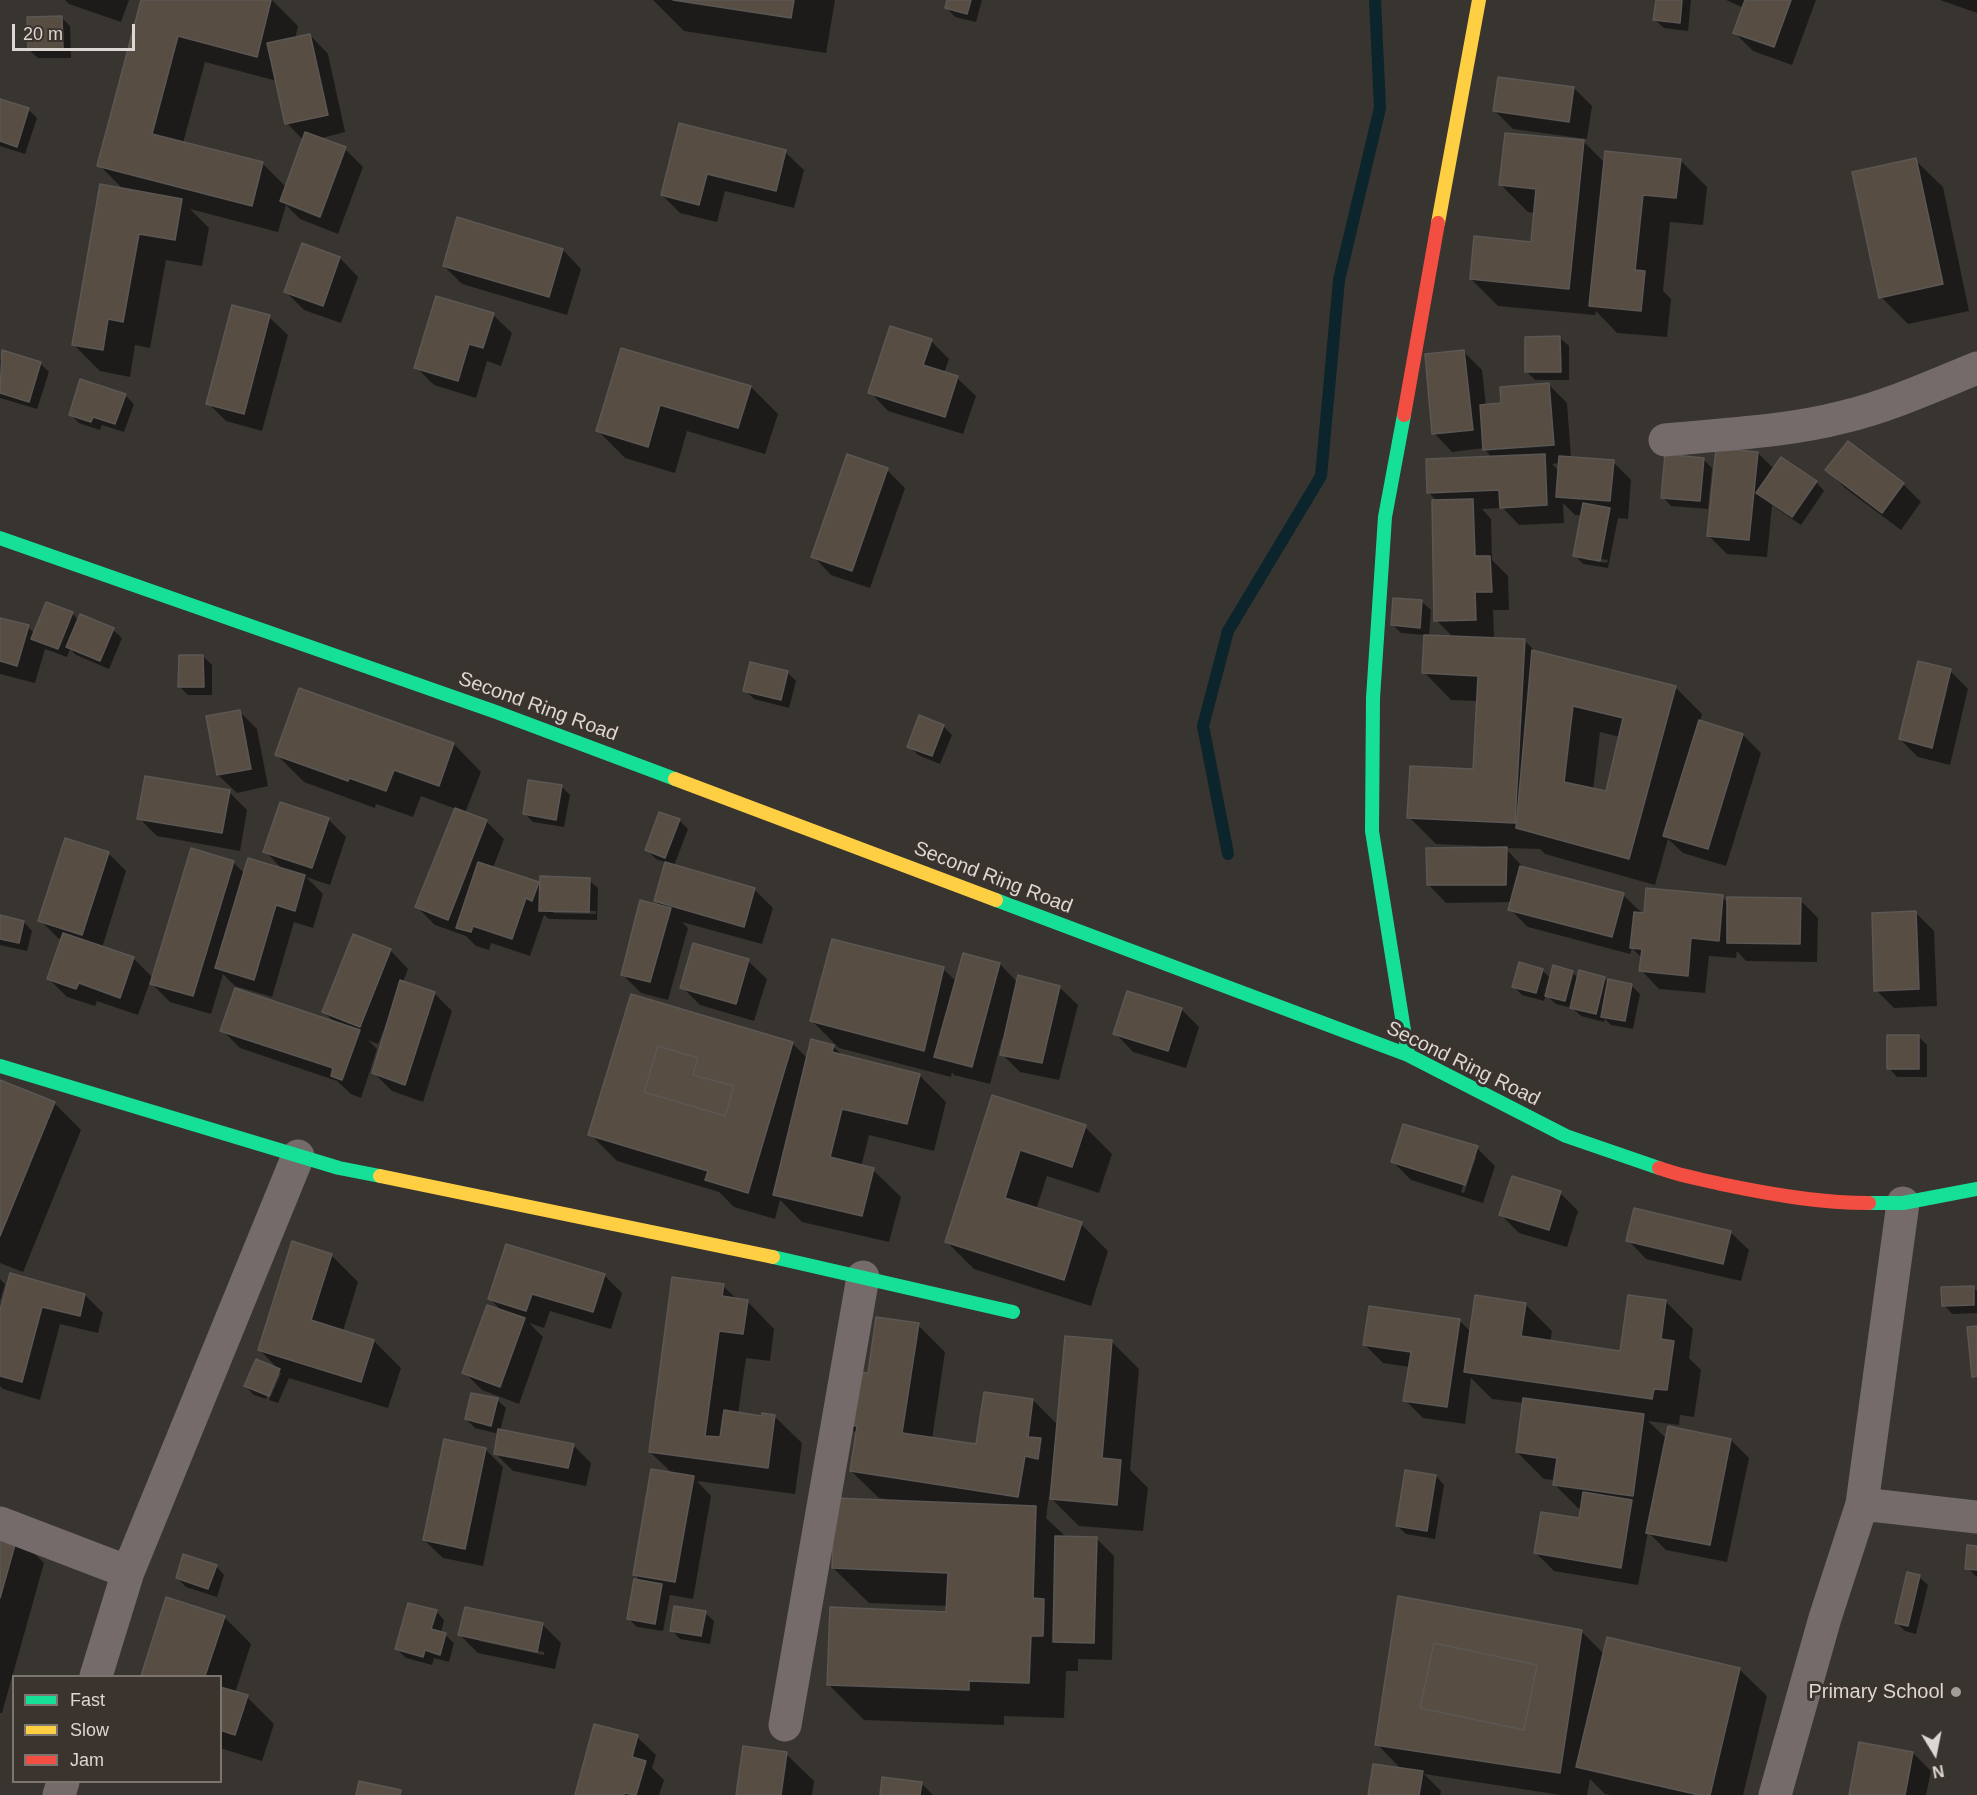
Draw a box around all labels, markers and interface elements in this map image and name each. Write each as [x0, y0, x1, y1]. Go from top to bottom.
scale bar [15, 12, 138, 50]
text: 20 m [23, 24, 63, 44]
street label: Second Ring Road [455, 667, 621, 747]
street label: Second Ring Road [910, 837, 1076, 919]
street label: Second Ring Road [1382, 1016, 1544, 1112]
legend [12, 1675, 222, 1783]
place label: Primary School [1808, 1680, 1944, 1704]
marker: Primary School [1949, 1685, 1963, 1699]
text: Fast [70, 1690, 105, 1710]
text: Slow [70, 1720, 109, 1740]
north arrow [1905, 1723, 1965, 1783]
text: Jam [70, 1750, 104, 1770]
text: N [1931, 1762, 1945, 1781]

